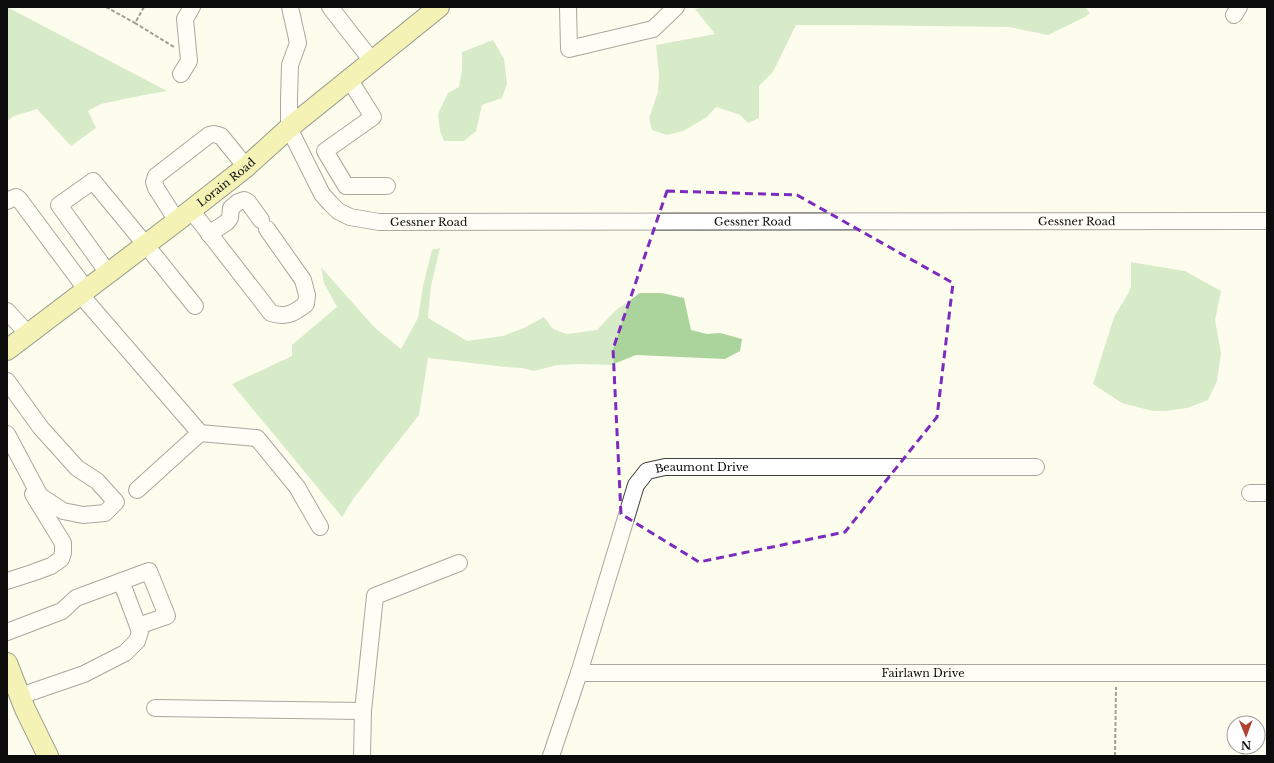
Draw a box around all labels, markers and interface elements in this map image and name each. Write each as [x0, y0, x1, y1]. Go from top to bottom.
street label: Lorain Road [194, 155, 259, 210]
street label: Gessner Road [1038, 214, 1116, 228]
street label: Gessner Road [390, 215, 468, 229]
street label: Gessner Road [714, 215, 792, 229]
street label: Beaumont Drive [654, 460, 749, 476]
street label: Fairlawn Drive [881, 666, 965, 680]
north arrow [1226, 715, 1266, 755]
text: N [1240, 738, 1251, 752]

